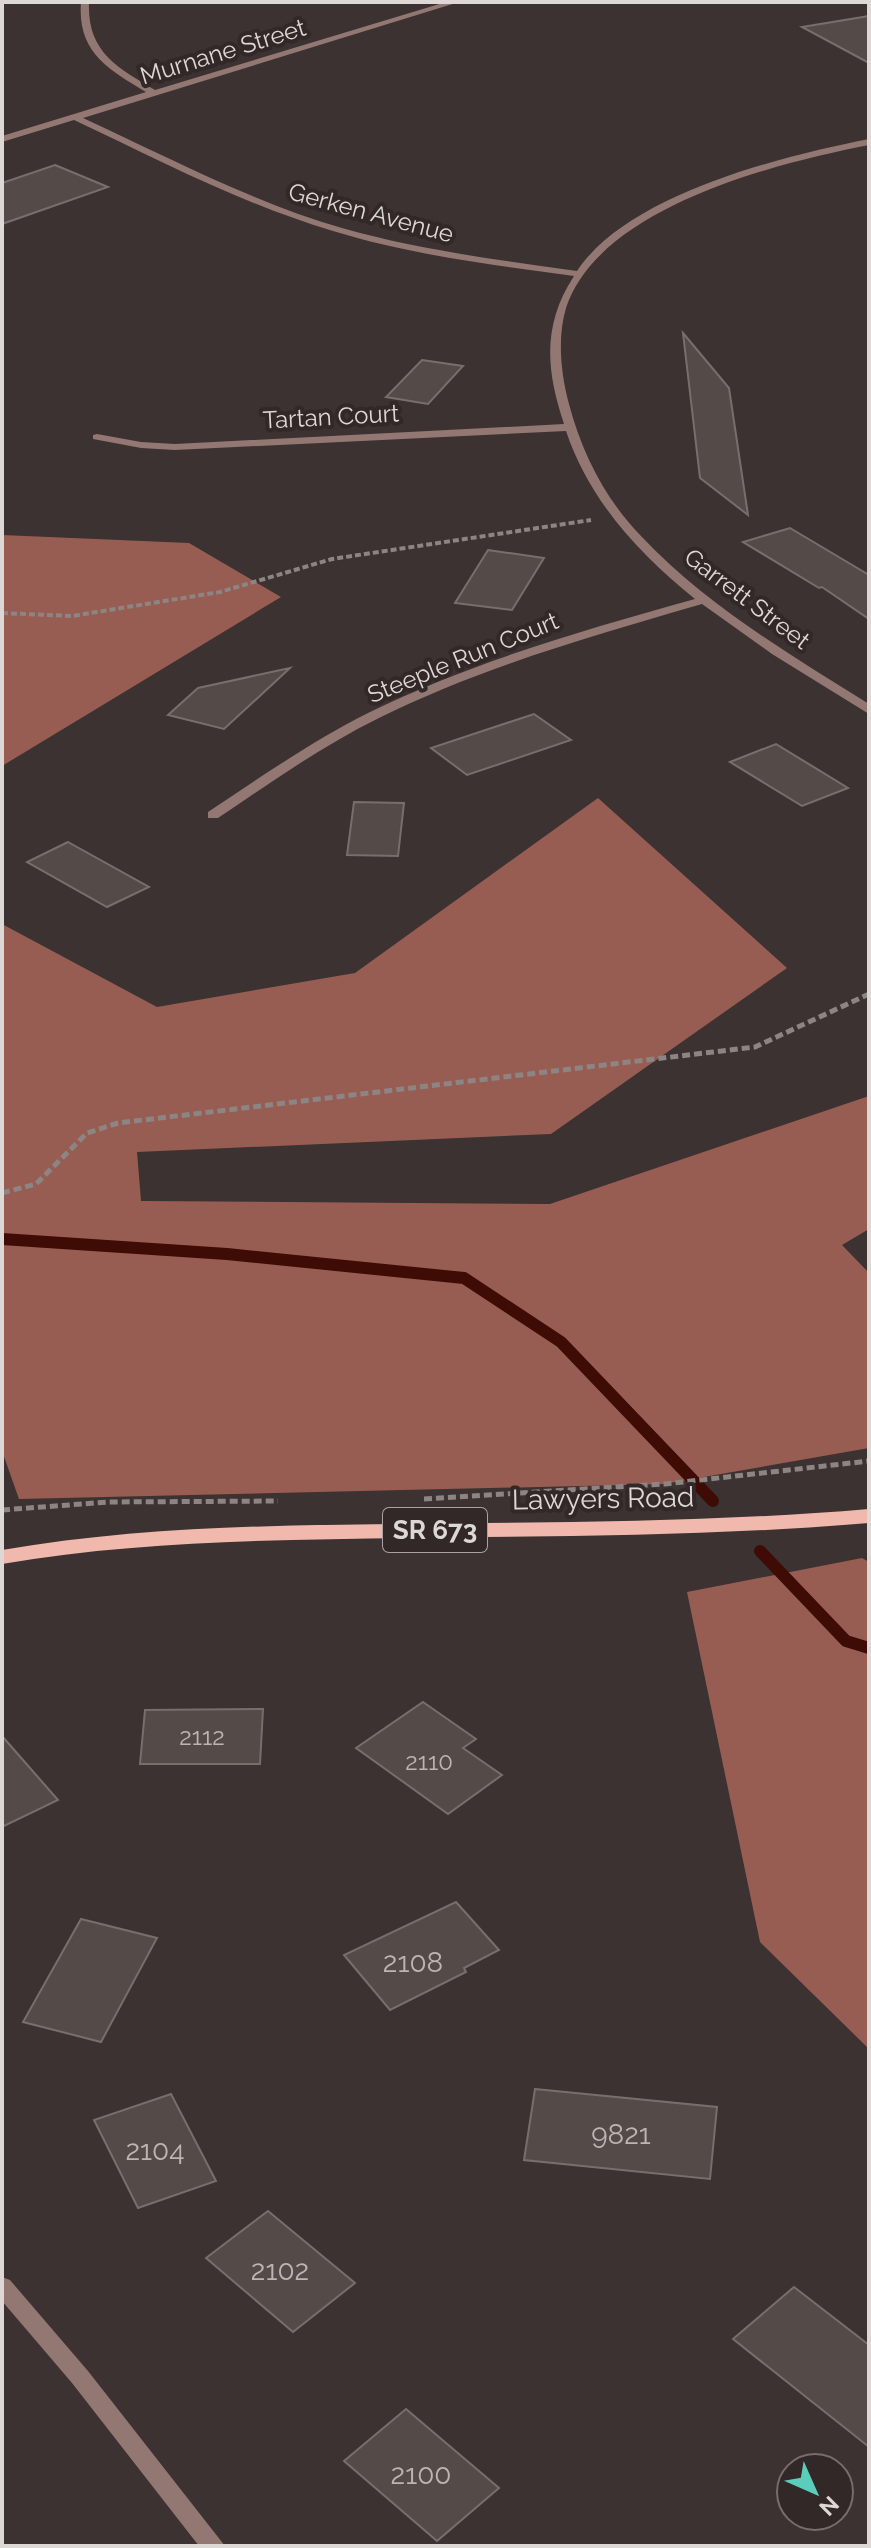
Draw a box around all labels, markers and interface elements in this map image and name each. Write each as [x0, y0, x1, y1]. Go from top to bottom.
street label: Murnane Street [137, 13, 309, 90]
street label: Gerken Avenue [286, 177, 457, 248]
street label: Tartan Court [262, 398, 400, 435]
street label: Garrett Street [679, 542, 816, 655]
street label: Steeple Run Court [363, 606, 562, 709]
street label: Lawyers Road [511, 1480, 695, 1517]
road number: SR 673 [383, 1508, 487, 1552]
house number: 2112 [179, 1722, 225, 1751]
house number: 2110 [405, 1747, 453, 1776]
house number: 2108 [383, 1946, 443, 1979]
house number: 9821 [591, 2118, 651, 2151]
house number: 2104 [126, 2134, 185, 2167]
house number: 2102 [251, 2254, 309, 2287]
north arrow [775, 2452, 855, 2532]
house number: 2100 [391, 2458, 451, 2491]
text: N [814, 2491, 844, 2521]

